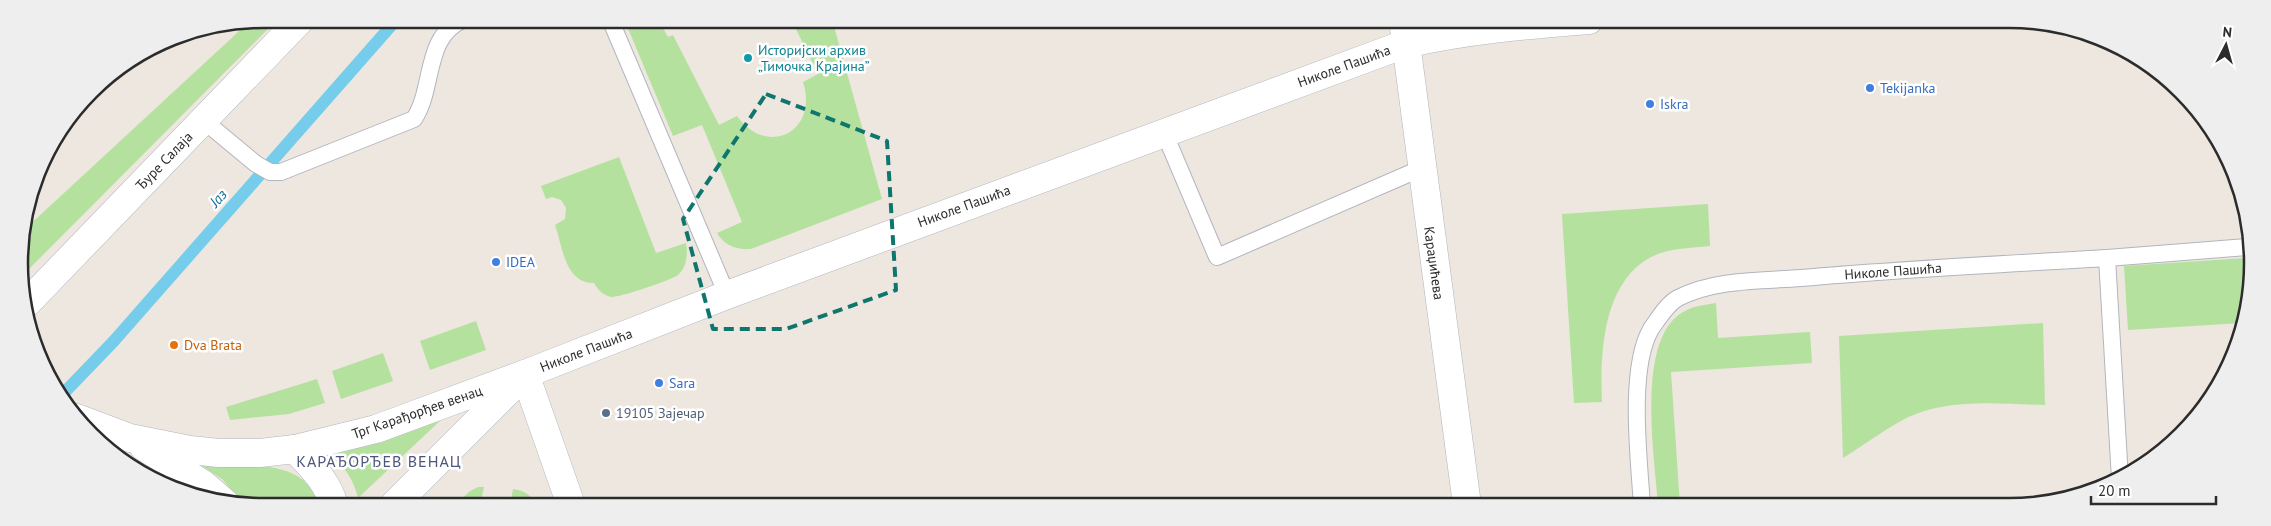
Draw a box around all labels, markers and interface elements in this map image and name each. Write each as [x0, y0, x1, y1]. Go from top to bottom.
north arrow [2201, 20, 2251, 70]
text: N [2222, 23, 2233, 42]
place label: Историјски архив „Тимочка Крајина” [758, 41, 870, 75]
street label: Николе Пашића [1295, 41, 1393, 91]
marker: Историјски архив „Тимочка Крајина” [742, 52, 754, 64]
place label: Tekijanka [1880, 79, 1936, 97]
marker: Tekijanka [1864, 82, 1876, 94]
place label: Iskra [1660, 95, 1688, 113]
marker: Iskra [1644, 98, 1656, 110]
street label: Ђуре Салаја [132, 128, 196, 194]
street label: Николе Пашића [915, 181, 1013, 231]
water label: Јаз [204, 185, 231, 212]
street label: Караџићева [1420, 225, 1448, 301]
place label: IDEA [506, 253, 536, 271]
marker: IDEA [490, 256, 502, 268]
street label: Николе Пашића [1844, 259, 1942, 283]
street label: Николе Пашића [537, 324, 635, 376]
place label: Dva Brata [184, 336, 242, 354]
marker: Dva Brata [168, 339, 180, 351]
place label: Sara [669, 374, 695, 392]
marker: Sara [653, 377, 665, 389]
street label: Трг Карађорђев венац [349, 381, 485, 443]
place label: 19105 Зајечар [616, 404, 705, 422]
marker: 19105 Зајечар [600, 407, 612, 419]
district label: КАРАЂОРЂЕВ ВЕНАЦ [296, 451, 462, 471]
scale bar [2091, 474, 2216, 506]
text: 20 m [2098, 481, 2131, 500]

